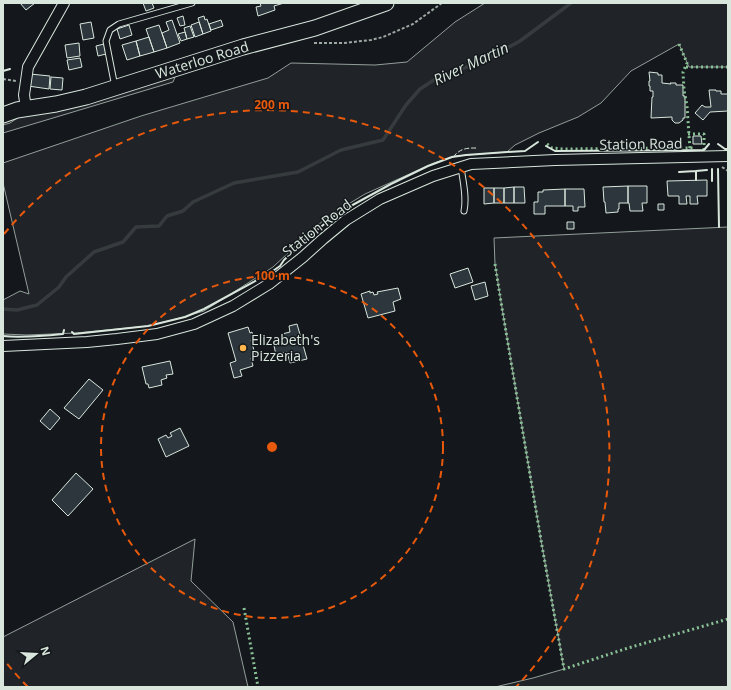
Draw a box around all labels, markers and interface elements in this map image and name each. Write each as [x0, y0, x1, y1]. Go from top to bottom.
street label: Waterloo Road [153, 36, 251, 83]
water label: River Martin [430, 37, 511, 89]
text: 200 m [254, 96, 290, 113]
street label: Station Road [599, 133, 683, 154]
street label: Station Road [278, 195, 355, 261]
text: 100 m [254, 267, 290, 284]
place label: Elizabeth's Pizzeria [251, 330, 320, 365]
marker: Elizabeth's Pizzeria [238, 343, 248, 353]
centre of rings [265, 440, 279, 454]
north arrow [16, 634, 56, 674]
text: N [37, 644, 55, 657]

